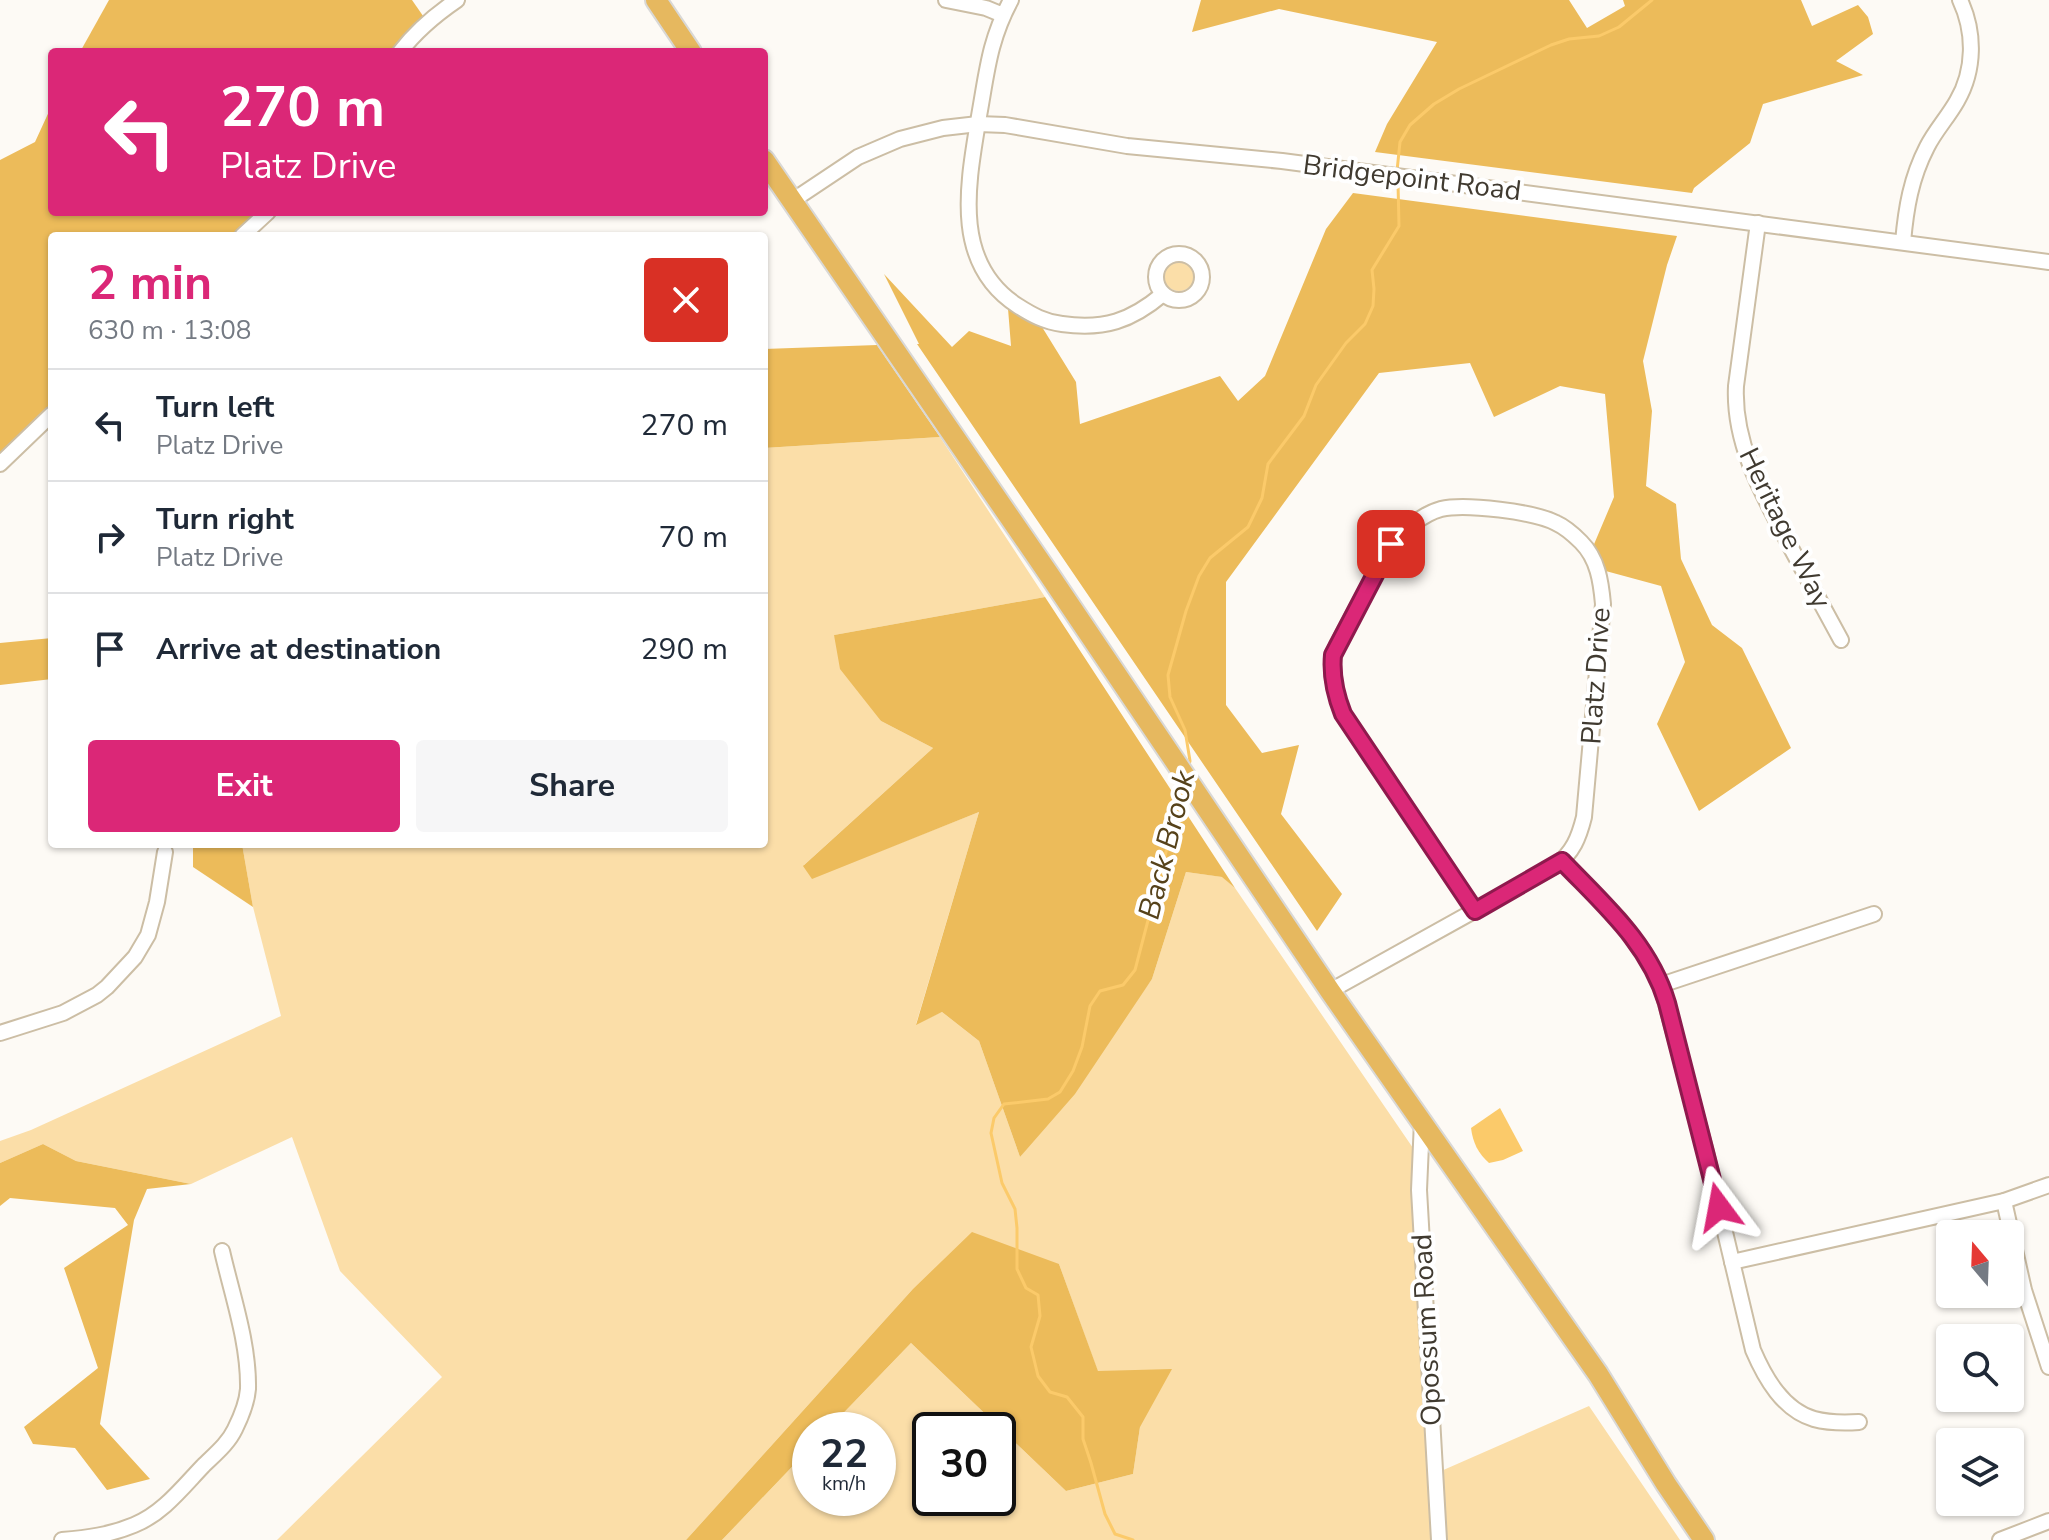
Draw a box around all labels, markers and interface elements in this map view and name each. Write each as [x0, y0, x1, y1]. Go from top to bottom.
text: 270 m [220, 69, 385, 146]
icon: left [88, 80, 192, 184]
text: Platz Drive [220, 142, 396, 191]
street label: Bridgepoint Road [1301, 146, 1523, 210]
text: 2 min [88, 250, 212, 316]
button: close [644, 258, 728, 342]
text: 630 m · 13:08 [88, 313, 251, 348]
text: Turn left [156, 387, 274, 428]
icon: left [88, 403, 132, 447]
text: 270 m [641, 405, 728, 446]
text: Platz Drive [156, 428, 283, 463]
street label: Heritage Way [1730, 441, 1841, 615]
text: Turn right [156, 499, 294, 540]
pin [1357, 510, 1425, 578]
icon: right [88, 515, 132, 559]
text: 70 m [659, 517, 728, 558]
icon: arrive [1369, 522, 1413, 566]
text: Platz Drive [156, 540, 283, 575]
street label: Platz Drive [1572, 606, 1620, 746]
icon: arrive [88, 627, 132, 671]
text: Arrive at destination [156, 629, 441, 670]
text: 290 m [641, 629, 728, 670]
button: Exit [88, 740, 400, 832]
button: Share [416, 740, 728, 832]
water label: Back Brook [1129, 765, 1206, 924]
position arrow [1677, 1165, 1761, 1249]
north arrow [1936, 1220, 2024, 1308]
map controls [1936, 1220, 2024, 1516]
street label: Opossum Road [1403, 1233, 1451, 1427]
button: search [1936, 1324, 2024, 1412]
speed limit sign: 30 [912, 1412, 1016, 1516]
text: 22 [820, 1427, 868, 1481]
button: layers [1936, 1428, 2024, 1516]
text: km/h [822, 1470, 866, 1497]

